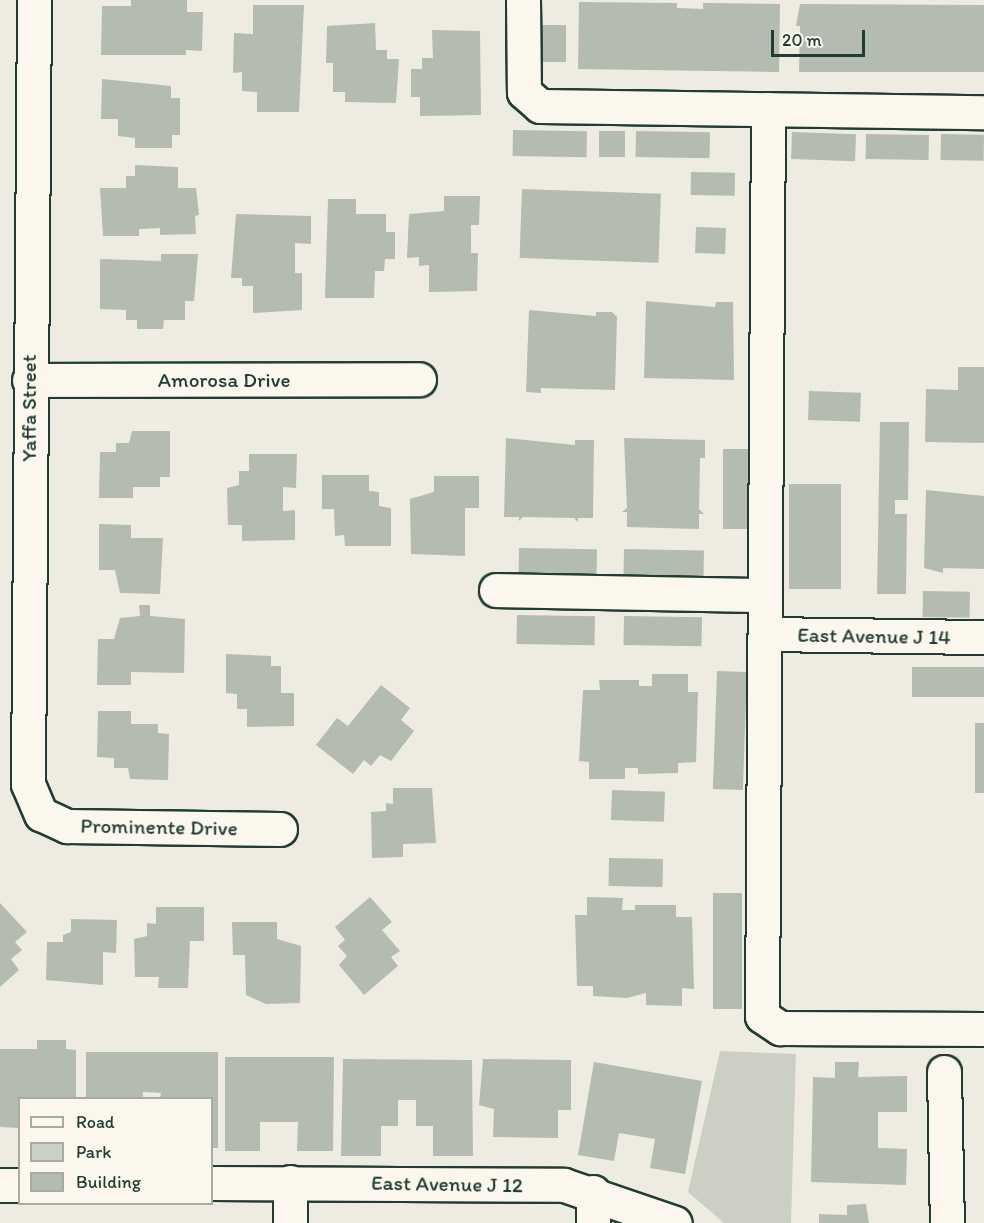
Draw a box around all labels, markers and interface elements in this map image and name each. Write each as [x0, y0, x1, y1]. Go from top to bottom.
scale bar [774, 18, 868, 56]
text: 20 m [782, 29, 822, 51]
street label: Yaffa Street [16, 354, 42, 462]
street label: Amorosa Drive [158, 367, 290, 393]
street label: East Avenue J 14 [798, 622, 950, 650]
street label: Prominente Drive [80, 813, 238, 841]
legend [18, 1097, 213, 1205]
text: Road [76, 1111, 115, 1133]
text: Park [76, 1141, 111, 1163]
street label: East Avenue J 12 [371, 1170, 523, 1198]
text: Building [76, 1171, 141, 1193]

